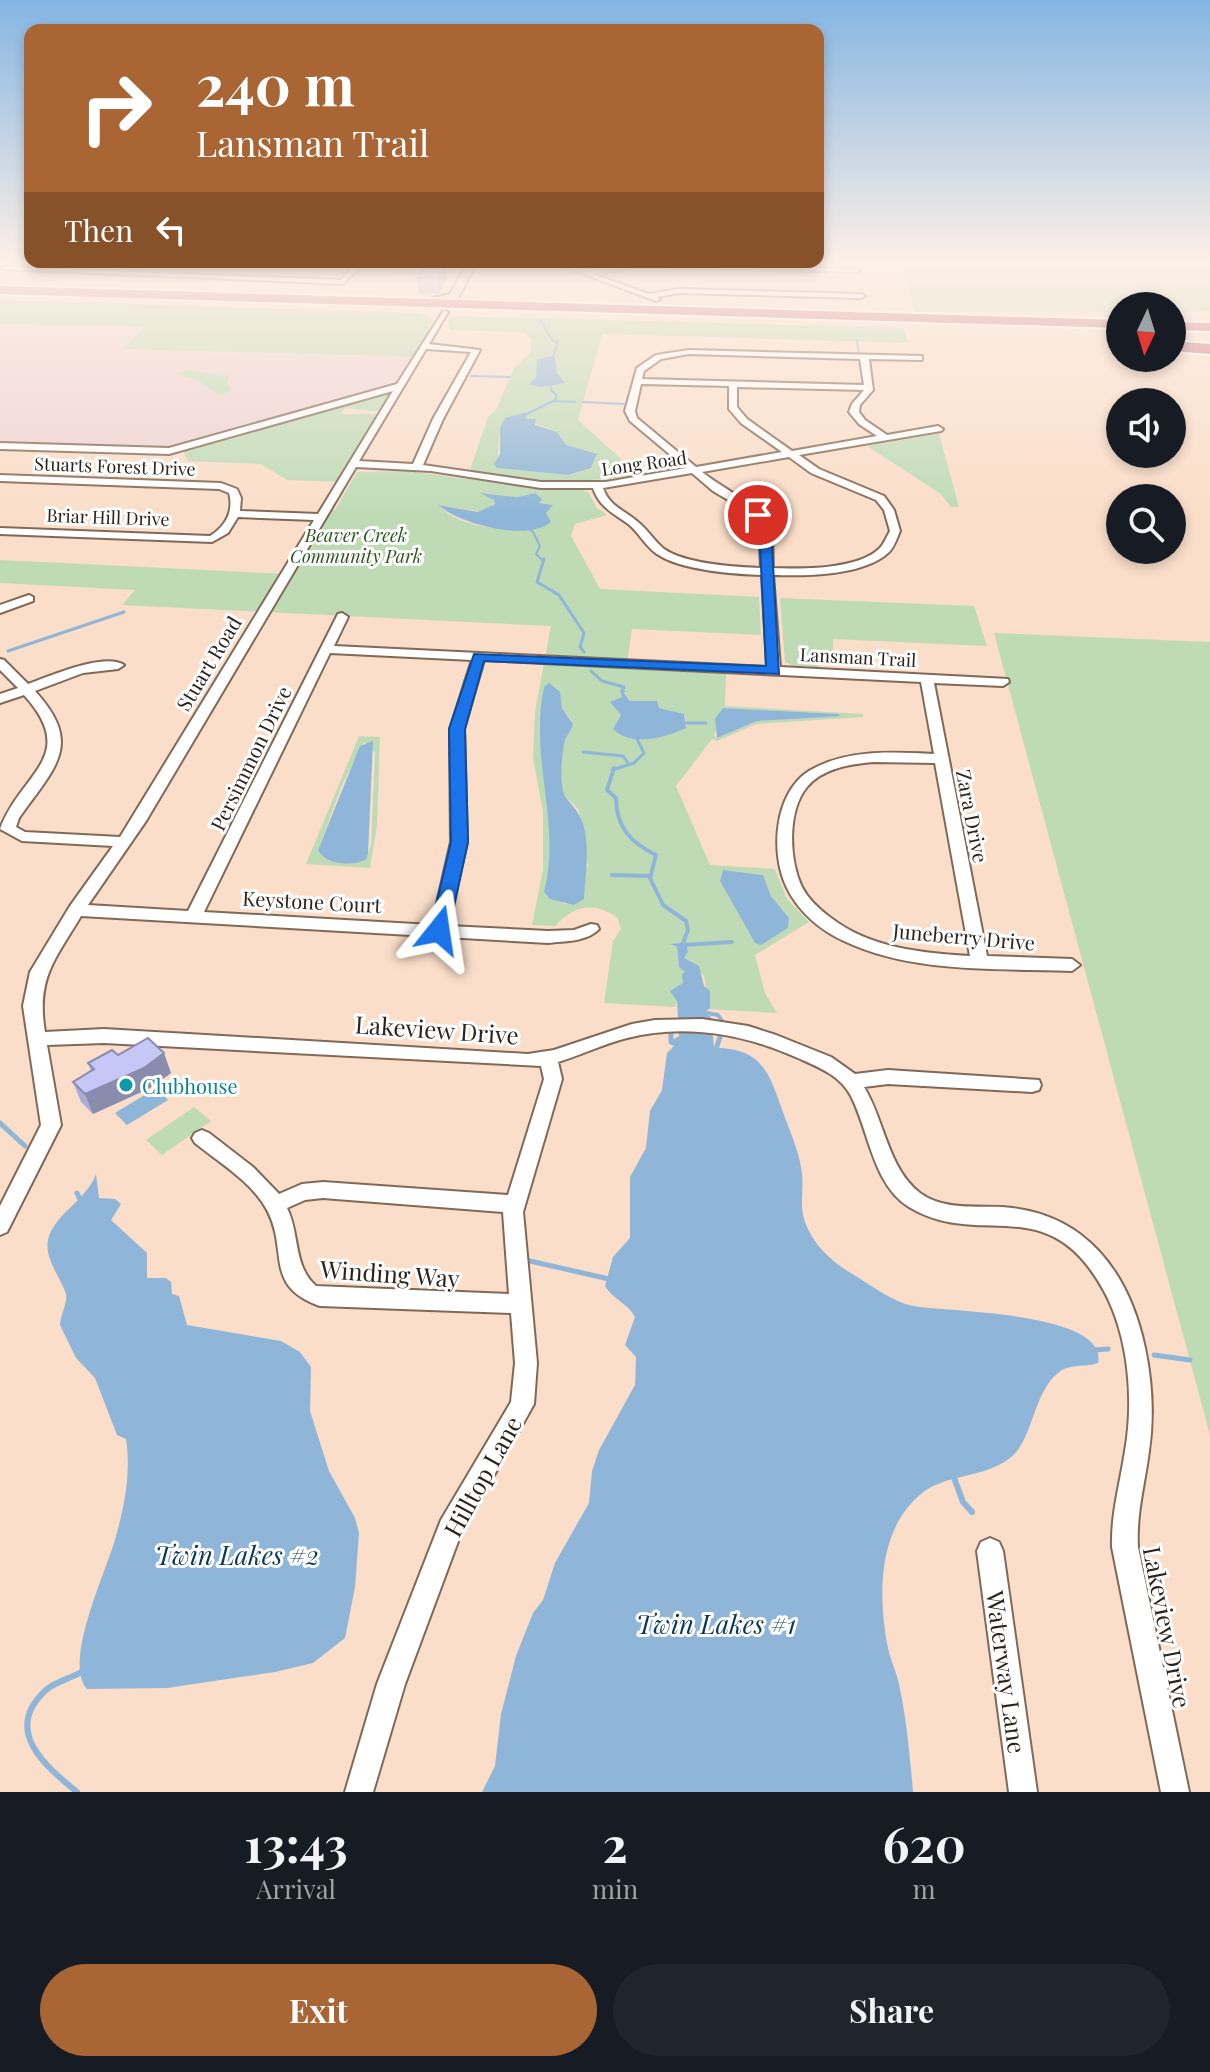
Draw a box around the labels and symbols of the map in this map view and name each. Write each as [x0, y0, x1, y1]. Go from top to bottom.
north arrow [1106, 292, 1186, 372]
street label: Long Road [600, 445, 689, 481]
street label: Stuarts Forest Drive [34, 451, 196, 481]
pin [724, 481, 792, 549]
street label: Briar Hill Drive [46, 503, 170, 531]
park label: Beaver Creek Community Park [290, 523, 422, 568]
street label: Stuart Road [169, 610, 247, 715]
street label: Lansman Trail [799, 642, 917, 672]
street label: Persimmon Drive [203, 681, 297, 835]
street label: Zara Drive [951, 767, 995, 865]
street label: Keystone Court [242, 884, 383, 918]
position arrow [397, 888, 481, 972]
street label: Juneberry Drive [891, 916, 1036, 956]
street label: Lakeview Drive [354, 1007, 520, 1051]
place label: Clubhouse [142, 1072, 238, 1099]
marker: Clubhouse [117, 1076, 135, 1094]
street label: Winding Way [318, 1252, 461, 1294]
street label: Hilltop Lane [436, 1410, 528, 1542]
water label: Twin Lakes #2 [155, 1537, 319, 1572]
street label: Lakeview Drive [1137, 1543, 1199, 1711]
street label: Waterway Lane [980, 1588, 1034, 1755]
water label: Twin Lakes #1 [636, 1606, 796, 1641]

